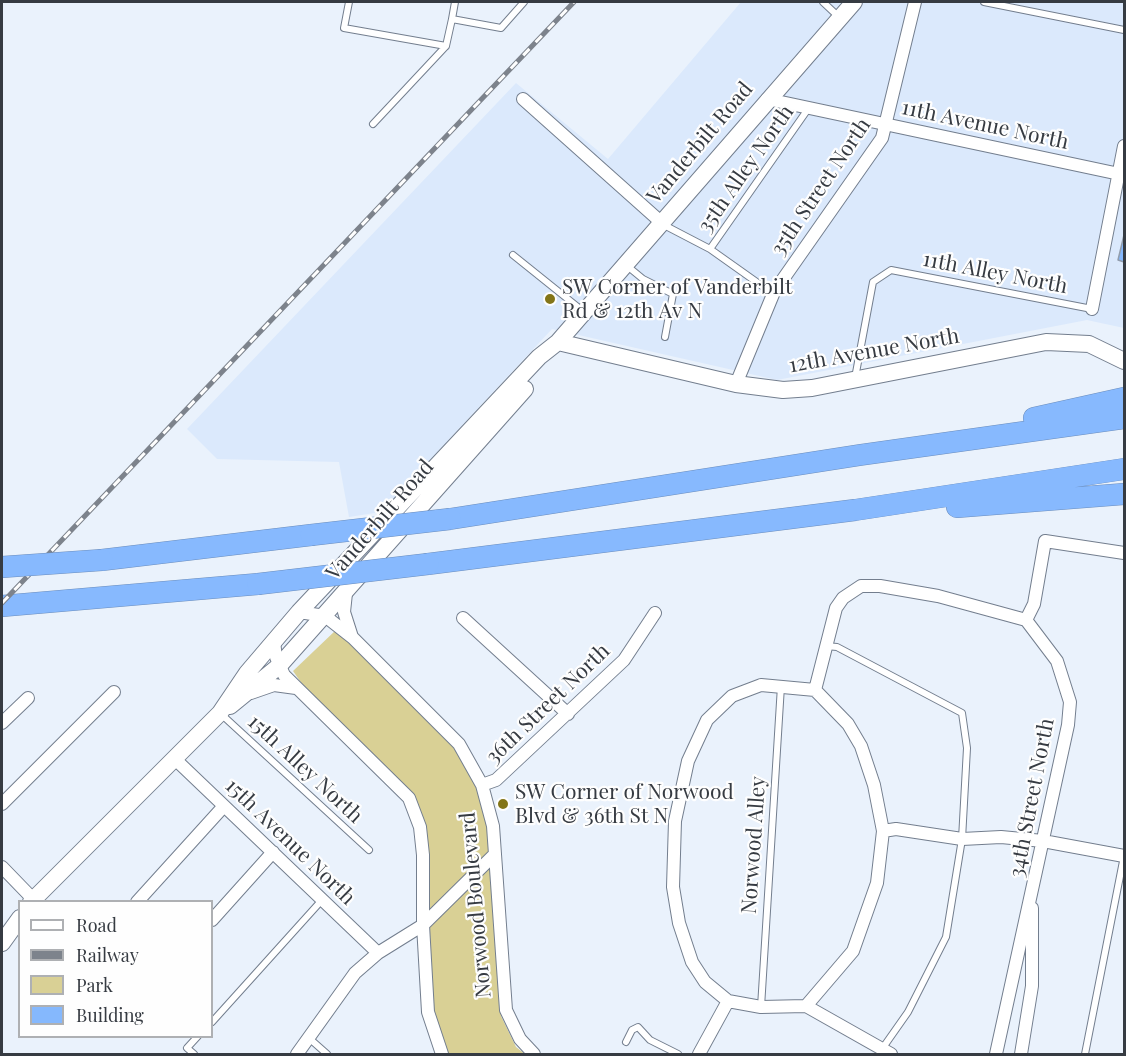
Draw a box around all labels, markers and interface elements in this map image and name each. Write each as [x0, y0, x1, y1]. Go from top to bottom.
street label: Vanderbilt Road [642, 77, 758, 209]
street label: 11th Avenue North [899, 95, 1071, 155]
street label: 35th Alley North [693, 101, 799, 237]
street label: 35th Street North [766, 114, 876, 260]
street label: 11th Alley North [920, 247, 1070, 299]
place label: SW Corner of Vanderbilt Rd & 12th Av N [562, 274, 792, 324]
marker: SW Corner of Vanderbilt Rd & 12th Av N [543, 292, 557, 306]
street label: 12th Avenue North [787, 324, 961, 378]
street label: Vanderbilt Road [321, 455, 439, 585]
street label: 36th Street North [481, 639, 615, 769]
street label: 15th Alley North [242, 709, 368, 829]
street label: 34th Street North [1004, 716, 1060, 880]
street label: 15th Avenue North [220, 774, 360, 910]
street label: Norwood Alley [737, 775, 771, 915]
place label: SW Corner of Norwood Blvd & 36th St N [515, 779, 734, 829]
marker: SW Corner of Norwood Blvd & 36th St N [496, 797, 510, 811]
street label: Norwood Boulevard [455, 811, 497, 999]
legend [18, 900, 213, 1038]
text: Road [76, 913, 117, 937]
text: Railway [76, 943, 139, 967]
text: Park [76, 973, 113, 997]
text: Building [76, 1003, 144, 1027]

